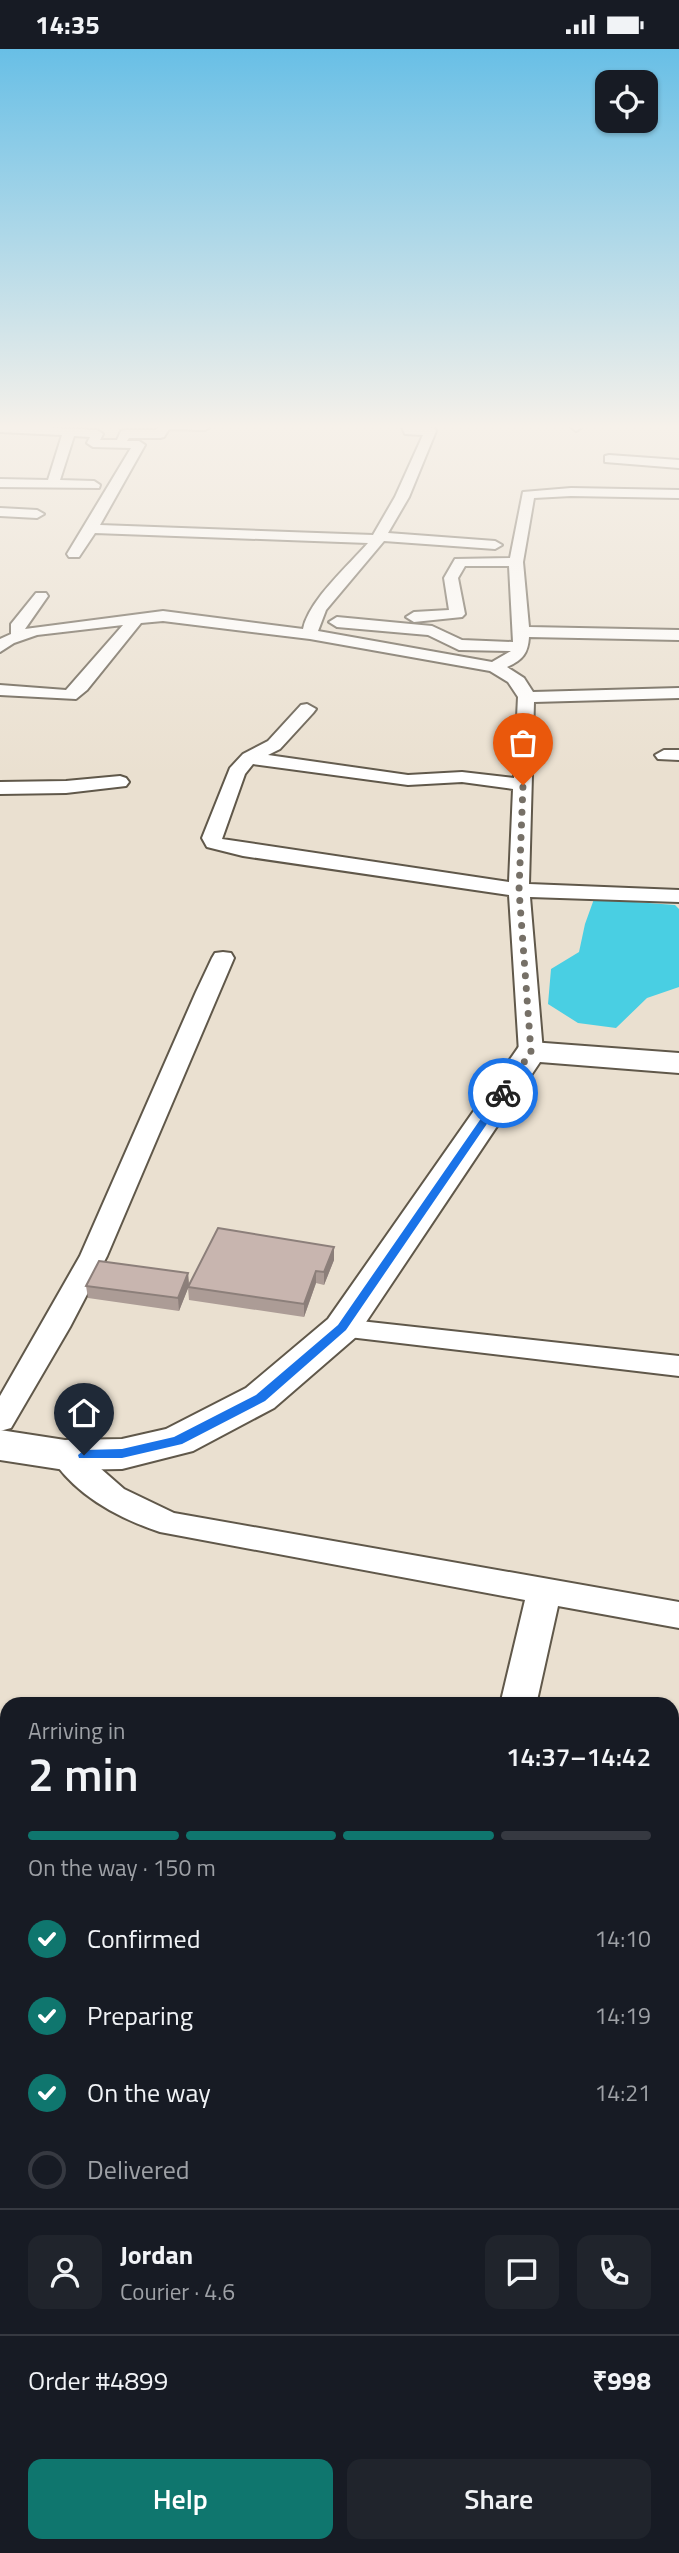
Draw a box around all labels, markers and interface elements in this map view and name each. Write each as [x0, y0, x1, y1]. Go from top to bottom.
text: 14:35 [35, 5, 100, 44]
map controls [595, 70, 658, 133]
button: locate [595, 70, 658, 133]
pin [493, 713, 553, 785]
icon: bag [504, 724, 542, 762]
courier [468, 1058, 538, 1128]
icon: bike [484, 1074, 522, 1112]
pin [54, 1383, 114, 1455]
icon: home [65, 1394, 103, 1432]
text: Arriving in [28, 1713, 125, 1748]
text: 14:37–14:42 [506, 1737, 651, 1776]
text: 2 min [28, 1739, 139, 1809]
text: On the way · 150 m [28, 1850, 216, 1885]
text: Confirmed [87, 1919, 201, 1958]
icon: check [28, 1920, 66, 1958]
text: 14:10 [594, 1921, 651, 1956]
text: Preparing [87, 1996, 193, 2035]
icon: check [28, 1997, 66, 2035]
text: 14:19 [594, 1998, 651, 2033]
text: On the way [87, 2073, 211, 2112]
icon: check [28, 2074, 66, 2112]
text: 14:21 [594, 2075, 651, 2110]
text: Delivered [87, 2150, 190, 2189]
button: person [28, 2235, 102, 2309]
text: Jordan [120, 2235, 193, 2274]
button: chat [485, 2235, 559, 2309]
button: phone [577, 2235, 651, 2309]
text: Courier · 4.6 [120, 2274, 235, 2309]
text: Order #4899 [28, 2361, 168, 2400]
text: ₹998 [592, 2361, 651, 2400]
button: Help [28, 2459, 333, 2539]
button: Share [347, 2459, 651, 2539]

